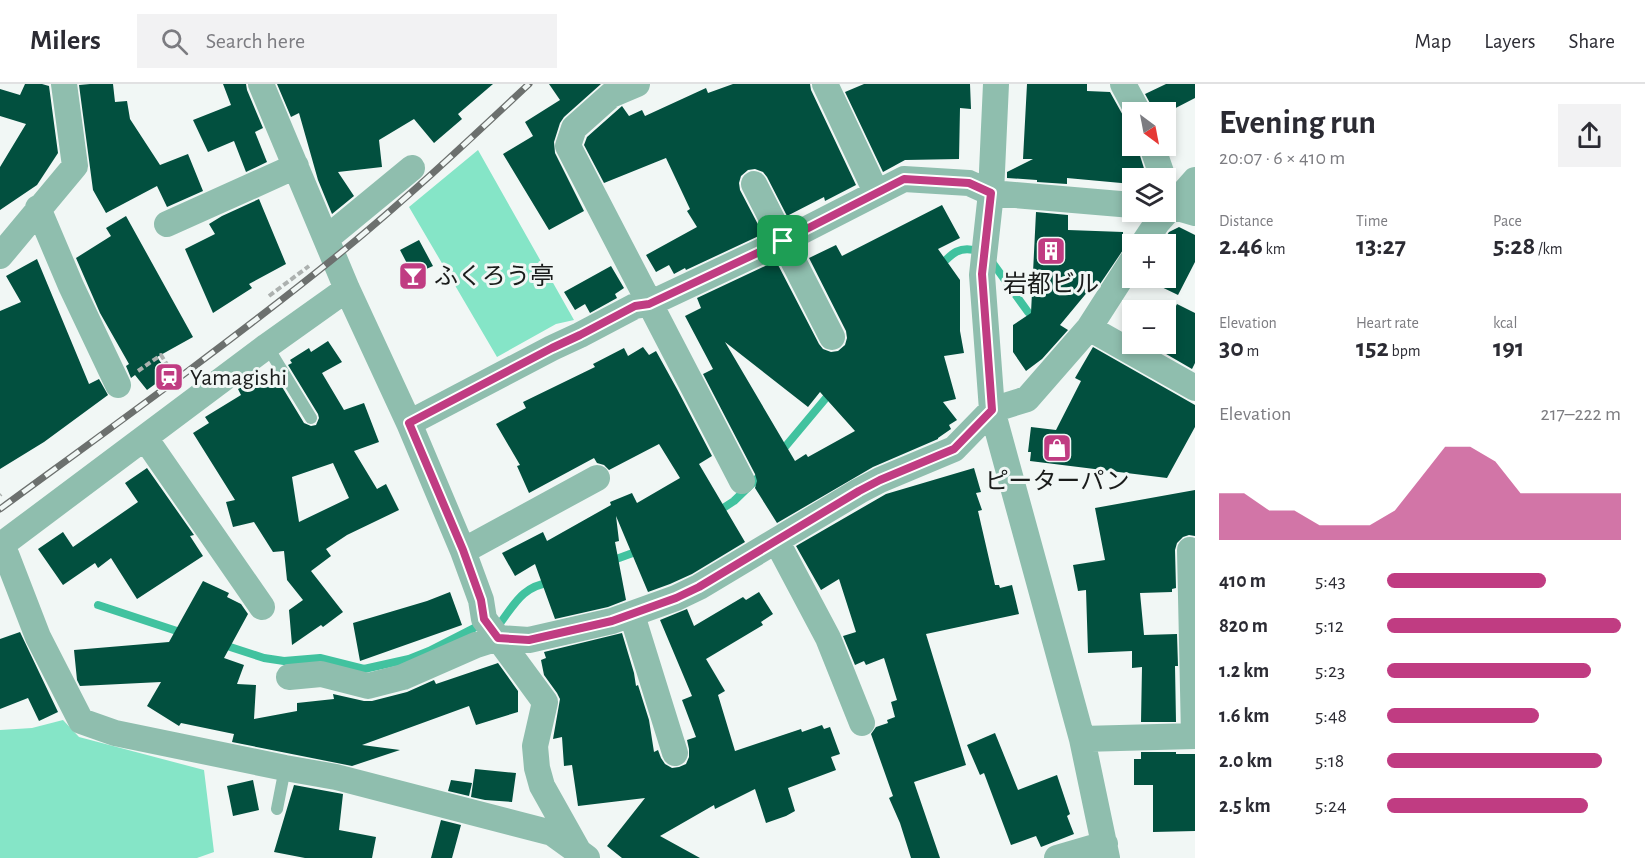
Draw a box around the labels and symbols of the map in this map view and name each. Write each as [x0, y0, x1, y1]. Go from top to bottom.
north arrow [1122, 102, 1176, 156]
pin [757, 215, 808, 266]
building icon: 岩都ビル [1035, 235, 1067, 267]
bar icon: ふくろう亭 [397, 260, 429, 292]
place label: ふくろう亭 [434, 263, 554, 289]
place label: 岩都ビル [1003, 271, 1099, 297]
station icon: Yamagishi [153, 361, 185, 393]
place label: Yamagishi [190, 366, 287, 390]
shop icon: ピーターパン [1041, 432, 1073, 464]
place label: ピーターパン [985, 469, 1129, 494]

